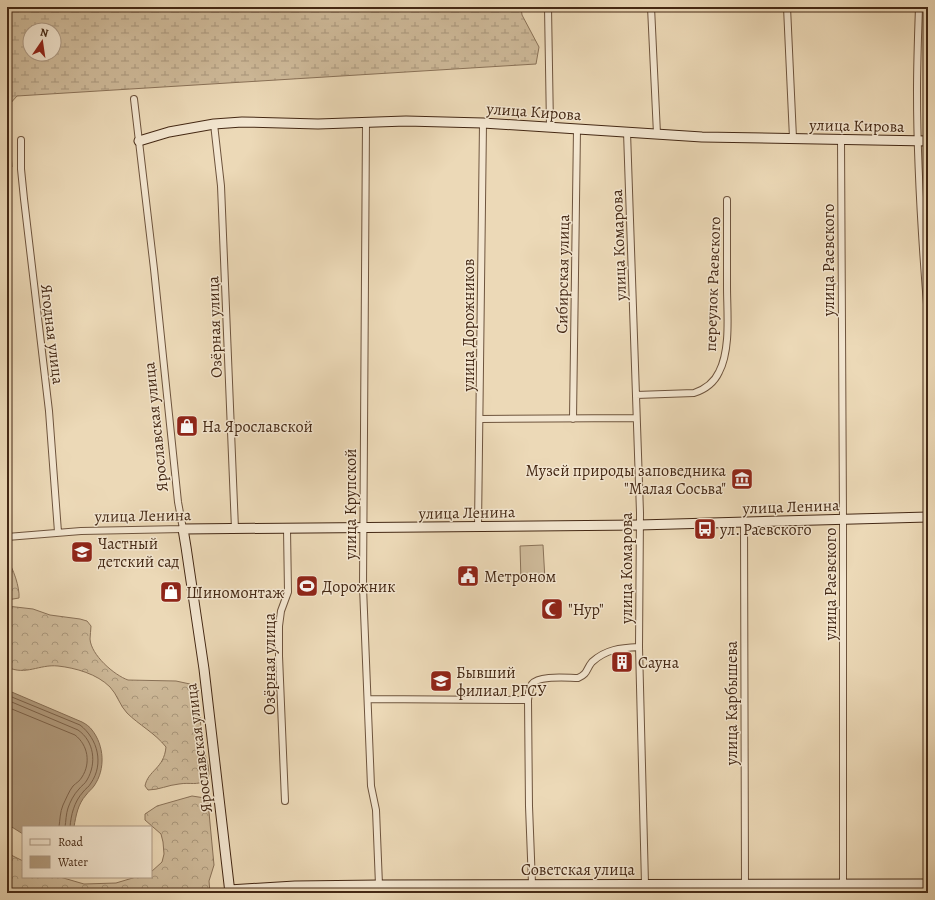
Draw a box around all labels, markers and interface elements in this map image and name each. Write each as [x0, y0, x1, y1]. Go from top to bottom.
north arrow [22, 22, 62, 62]
text: N [39, 25, 50, 41]
street label: улица Кирова [485, 98, 583, 126]
street label: улица Кирова [808, 114, 905, 138]
street label: улица Комарова [606, 188, 632, 302]
street label: улица Раевского [818, 204, 840, 317]
street label: Сибирская улица [551, 214, 575, 334]
street label: переулок Раевского [700, 216, 726, 352]
street label: улица Дорожников [458, 259, 480, 392]
street label: Озёрная улица [202, 275, 228, 378]
street label: Ягодная улица [35, 283, 69, 386]
street label: Ярославская улица [138, 360, 174, 493]
shop icon: На Ярославской [174, 413, 200, 439]
place label: На Ярославской [202, 416, 313, 438]
street label: улица Крупской [340, 449, 362, 560]
place label: Музей природы заповедника "Малая Сосьва" [526, 460, 727, 500]
museum icon: Музей природы заповедника "Малая Сосьва" [729, 466, 755, 492]
street label: улица Ленина [741, 494, 840, 520]
street label: улица Ленина [417, 501, 516, 525]
street label: улица Ленина [93, 504, 192, 528]
street label: улица Комарова [616, 512, 638, 625]
bus stop icon: ул. Раевского [692, 516, 718, 542]
place label: ул. Раевского [719, 519, 811, 541]
street label: улица Раевского [820, 528, 842, 641]
place label: Частный детский сад [97, 533, 180, 573]
school or university icon: Частный детский сад [69, 539, 95, 565]
public building icon: Метроном [455, 563, 481, 589]
place label: Метроном [484, 566, 557, 588]
sports icon: Дорожник [294, 573, 320, 599]
place label: Дорожник [322, 576, 396, 598]
shop icon: Шиномонтаж [158, 579, 184, 605]
place label: Шиномонтаж [186, 582, 284, 604]
mosque icon: "Нур" [539, 596, 565, 622]
place label: "Нур" [568, 599, 604, 621]
street label: Озёрная улица [259, 612, 281, 715]
street label: улица Карбышева [721, 640, 743, 766]
building icon: Сауна [609, 649, 635, 675]
place label: Сауна [638, 652, 680, 674]
place label: Бывший филиал РГСУ [456, 662, 547, 702]
school or university icon: Бывший филиал РГСУ [428, 668, 454, 694]
street label: Ярославская улица [180, 681, 218, 814]
legend [22, 826, 152, 878]
text: Road [58, 834, 84, 850]
text: Water [57, 854, 88, 870]
street label: Советская улица [521, 859, 636, 881]

